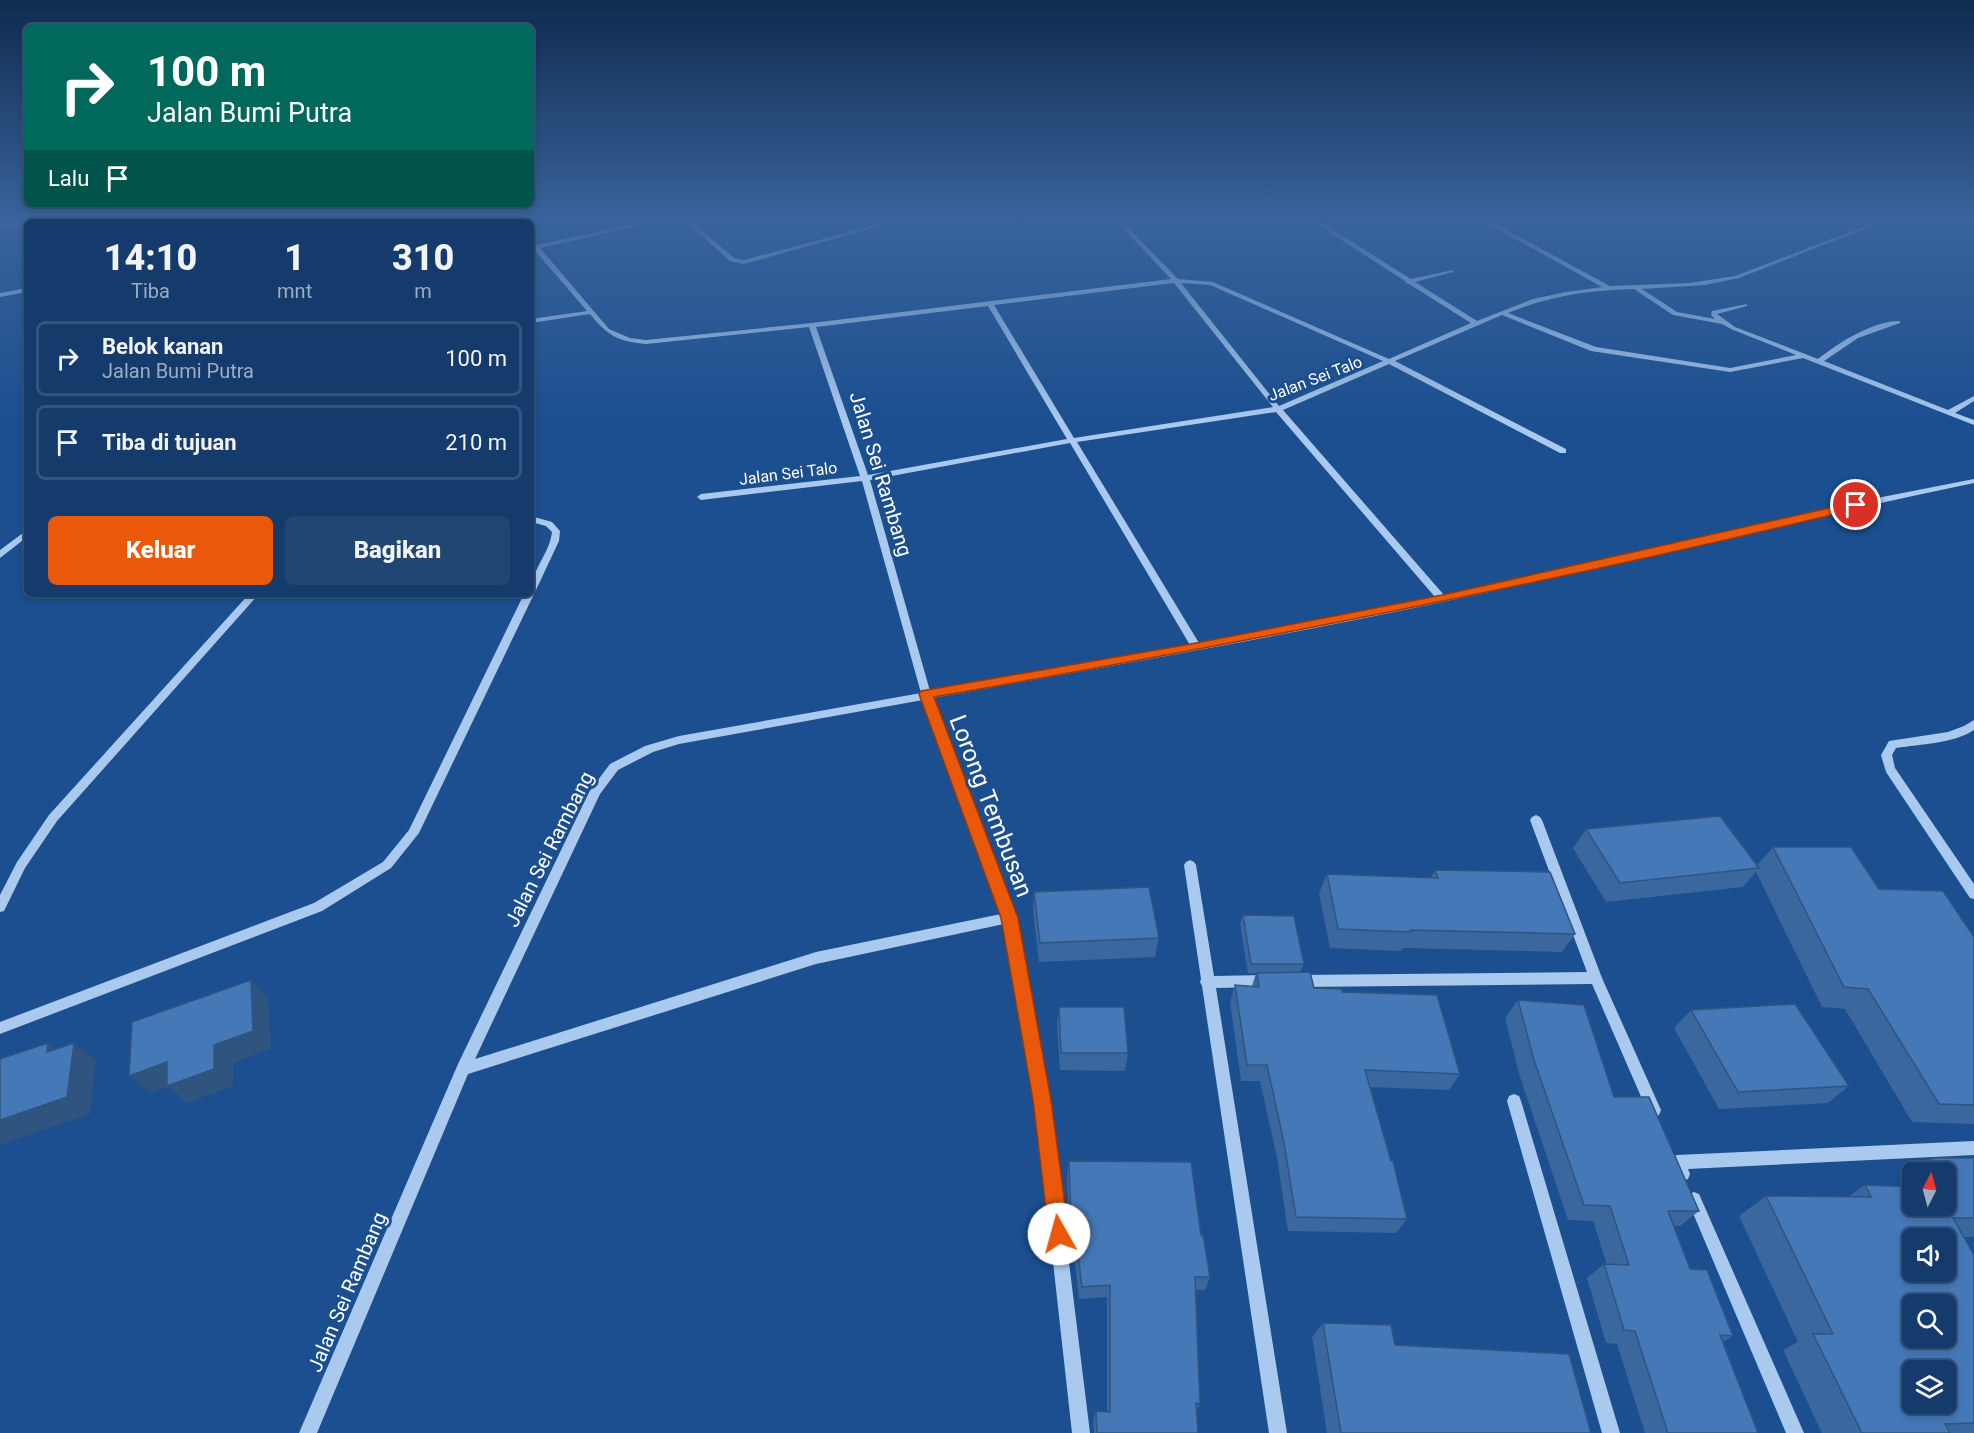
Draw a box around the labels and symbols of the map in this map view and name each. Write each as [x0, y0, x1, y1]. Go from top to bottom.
street label: Jalan Sei Talo [1266, 352, 1365, 405]
street label: Jalan Sei Rambang [845, 389, 917, 559]
street label: Jalan Sei Talo [738, 458, 838, 489]
pin [1830, 479, 1881, 530]
street label: Lorong Tembusan [943, 711, 1039, 901]
street label: Jalan Sei Rambang [499, 767, 599, 931]
north arrow [1902, 1162, 1956, 1216]
position arrow [1027, 1202, 1091, 1266]
street label: Jalan Sei Rambang [303, 1209, 391, 1375]

